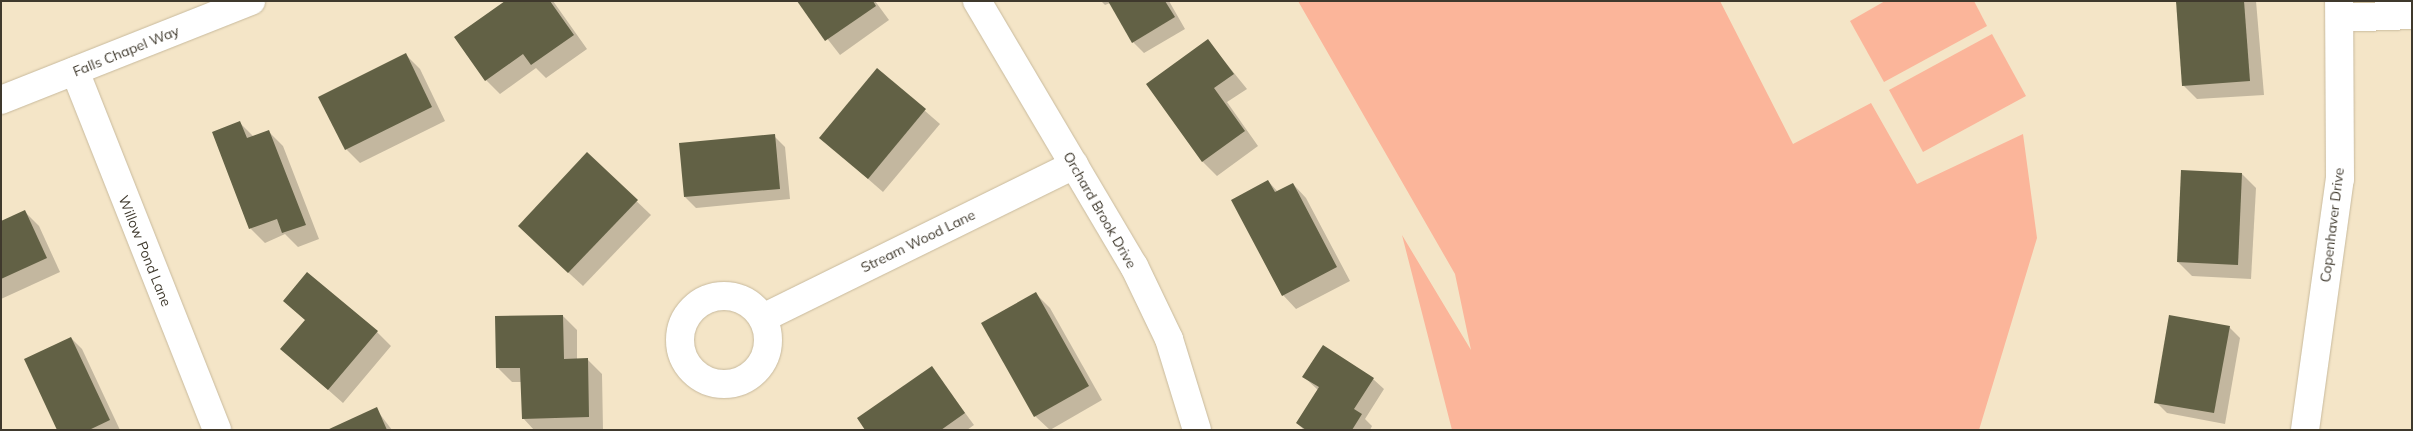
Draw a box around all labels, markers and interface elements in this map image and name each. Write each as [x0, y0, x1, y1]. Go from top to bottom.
street label: Falls Chapel Way [70, 22, 182, 80]
street label: Orchard Brook Drive [1060, 149, 1140, 271]
street label: Copenhaver Drive [2317, 167, 2347, 283]
street label: Willow Pond Lane [115, 193, 175, 309]
street label: Stream Wood Lane [858, 206, 978, 276]

